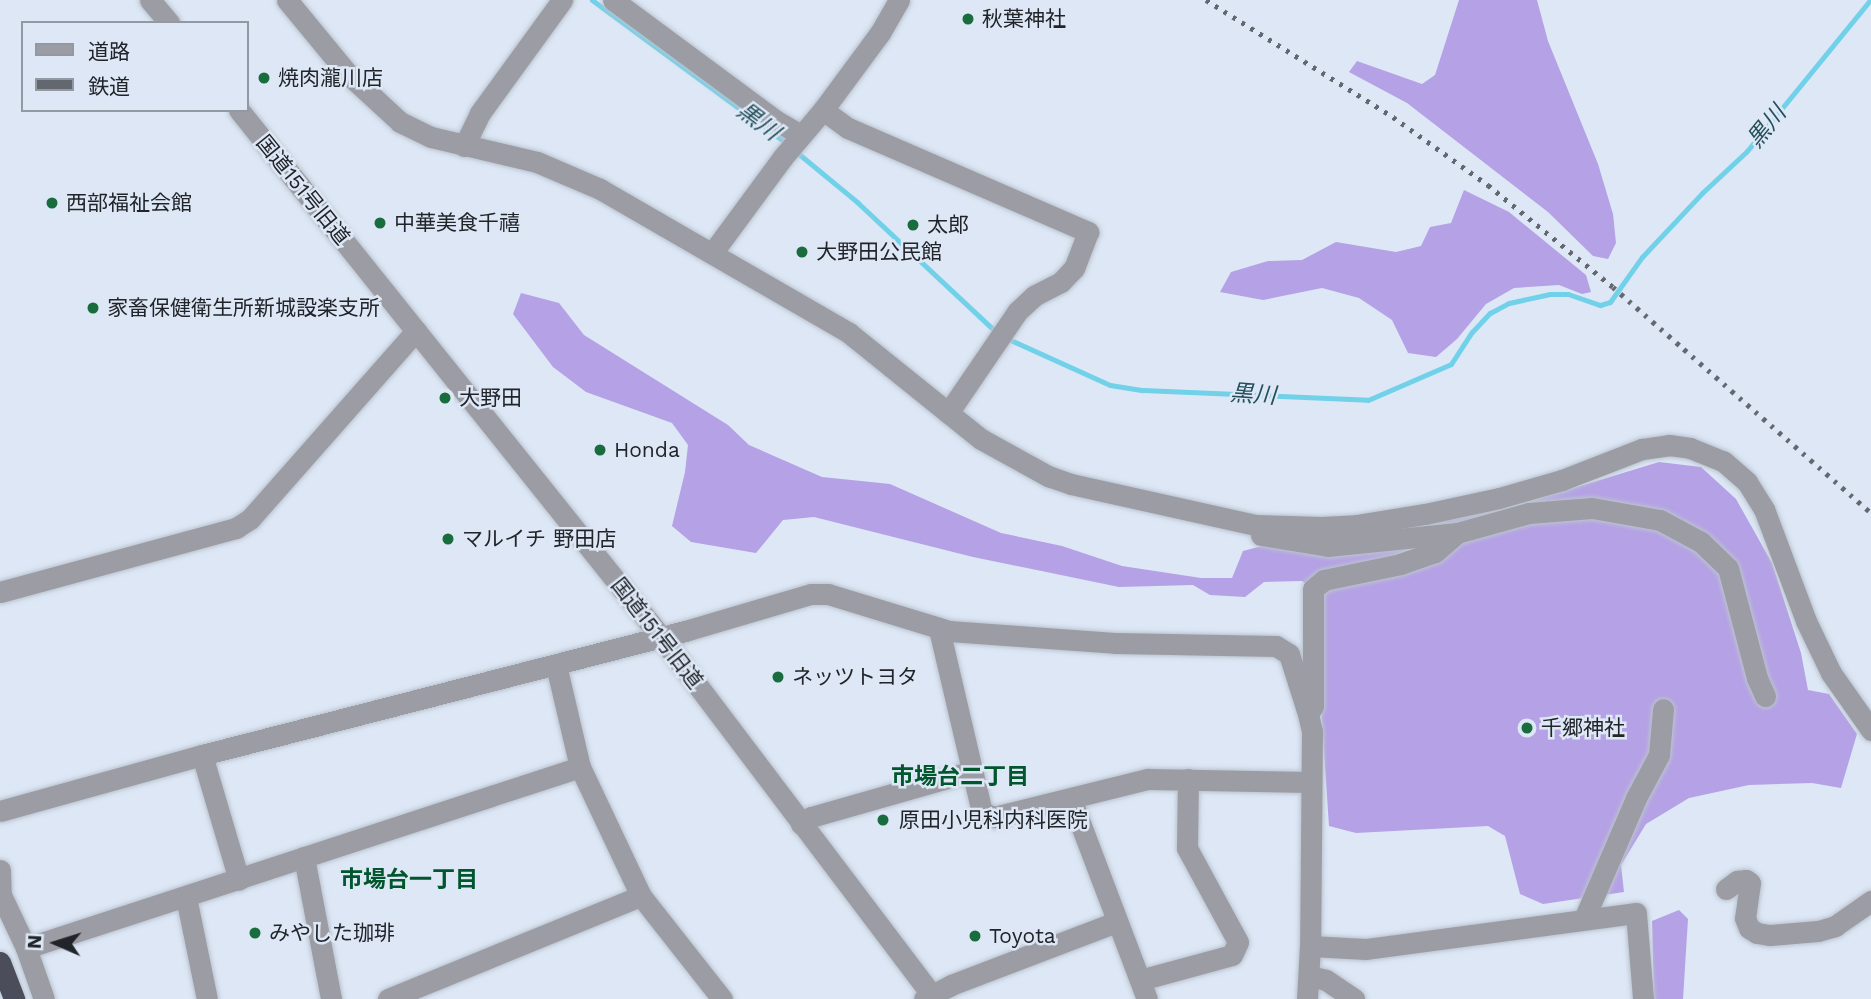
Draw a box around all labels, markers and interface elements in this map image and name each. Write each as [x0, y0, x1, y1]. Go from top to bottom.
place label: 秋葉神社 [982, 6, 1066, 32]
marker: 秋葉神社 [960, 11, 976, 27]
legend [21, 21, 248, 112]
text: 道路 [88, 39, 130, 64]
place label: 焼肉瀧川店 [278, 65, 383, 91]
marker: 焼肉瀧川店 [256, 70, 272, 86]
text: 鉄道 [88, 74, 130, 99]
water label: 黒川 [731, 97, 785, 147]
water label: 黒川 [1742, 100, 1792, 154]
street label: 国道151号旧道 [251, 130, 355, 250]
place label: 西部福祉会館 [66, 190, 192, 216]
marker: 西部福祉会館 [44, 195, 60, 211]
place label: 中華美食千禧 [394, 210, 520, 236]
place label: 太郎 [927, 212, 969, 238]
marker: 中華美食千禧 [372, 215, 388, 231]
marker: 太郎 [905, 217, 921, 233]
place label: 大野田公民館 [816, 239, 942, 265]
marker: 大野田公民館 [794, 244, 810, 260]
place label: 家畜保健衛生所新城設楽支所 [107, 295, 380, 321]
marker: 家畜保健衛生所新城設楽支所 [85, 300, 101, 316]
water label: 黒川 [1229, 380, 1277, 410]
place label: 大野田 [459, 385, 522, 411]
marker: 大野田 [437, 390, 453, 406]
place label: Honda [614, 437, 680, 463]
marker: Honda [592, 442, 608, 458]
place label: マルイチ 野田店 [462, 526, 616, 552]
marker: マルイチ 野田店 [440, 531, 456, 547]
street label: 国道151号旧道 [606, 573, 708, 693]
place label: ネッツトヨタ [792, 664, 918, 690]
marker: ネッツトヨタ [770, 669, 786, 685]
place label: 千郷神社 [1541, 715, 1625, 741]
marker: 千郷神社 [1519, 720, 1535, 736]
district label: 市場台二丁目 [891, 763, 1029, 791]
place label: 原田小児科内科医院 [899, 807, 1088, 833]
marker: 原田小児科内科医院 [873, 810, 893, 830]
district label: 市場台一丁目 [340, 866, 478, 894]
north arrow [21, 908, 91, 978]
place label: みやした珈琲 [269, 920, 395, 946]
place label: Toyota [989, 923, 1056, 949]
marker: みやした珈琲 [247, 925, 263, 941]
marker: Toyota [967, 928, 983, 944]
text: N [23, 934, 46, 950]

